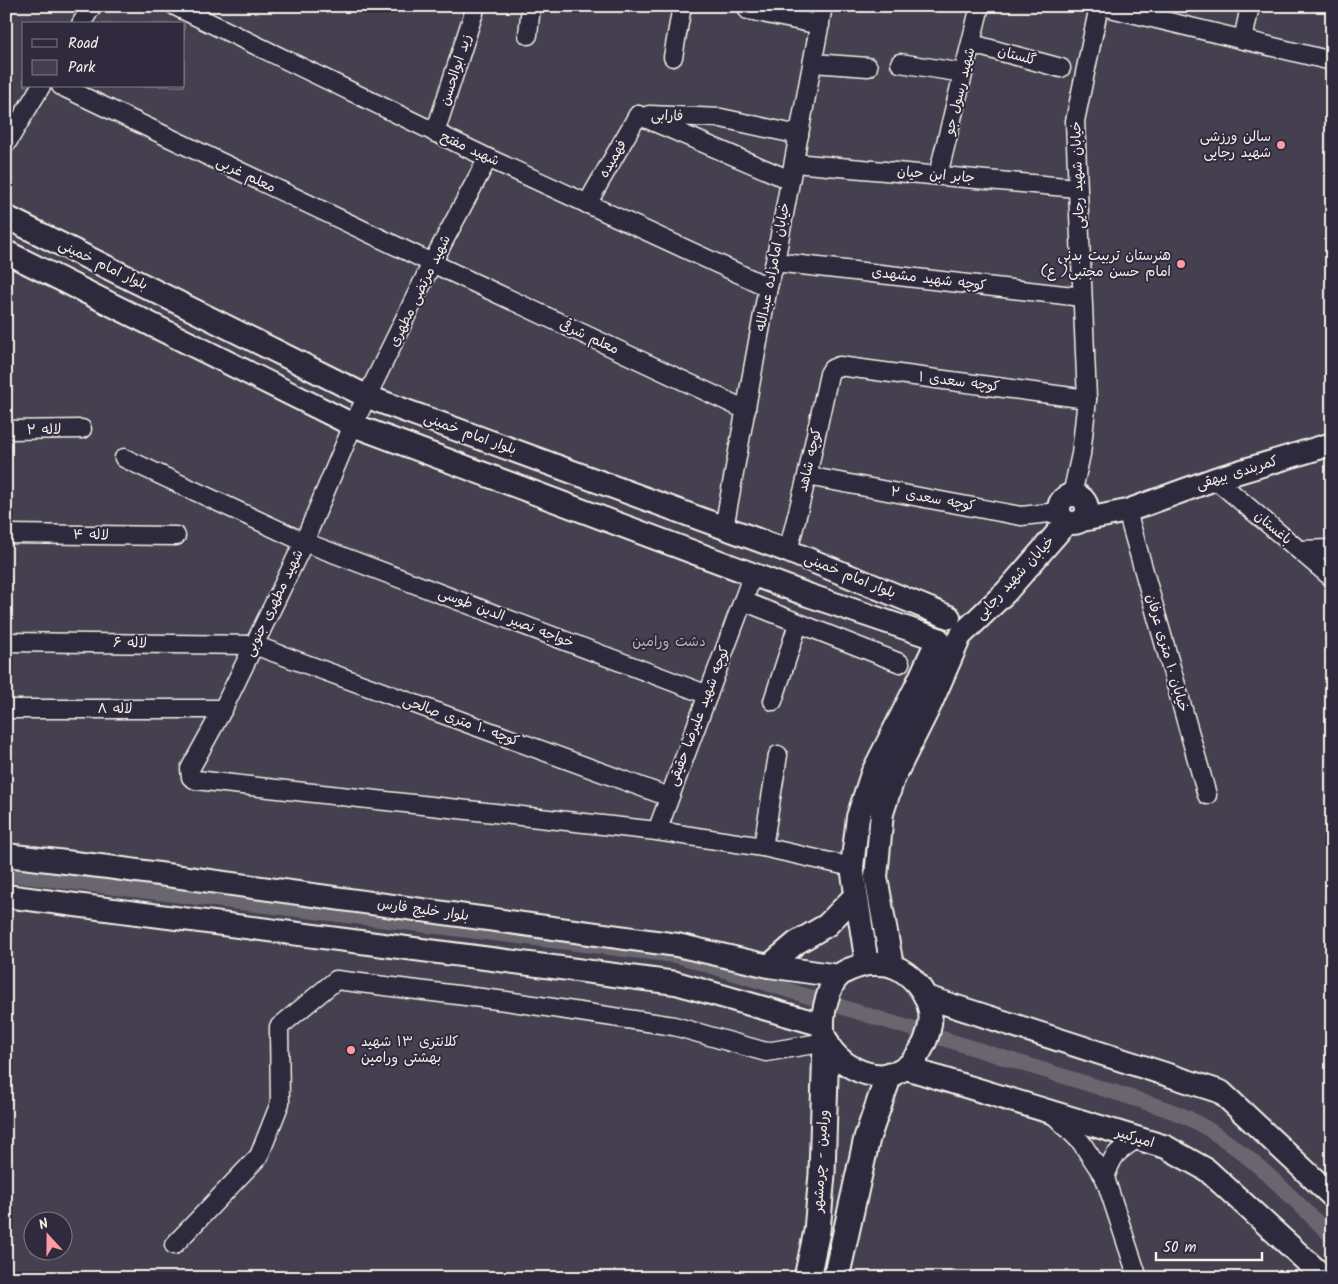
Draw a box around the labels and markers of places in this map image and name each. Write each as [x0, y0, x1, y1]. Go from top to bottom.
place label: سالن ورزشی شهید رجایی [1200, 126, 1271, 164]
marker: سالن ورزشی شهید رجایی [1275, 139, 1287, 151]
place label: هنرستان تربیت بدنی امام حسن مجتبی( ع) [1040, 245, 1171, 283]
marker: هنرستان تربیت بدنی امام حسن مجتبی( ع) [1175, 258, 1187, 270]
place label: کلانتری ۱۳ شهید بهشتی ورامین [361, 1031, 458, 1069]
marker: کلانتری ۱۳ شهید بهشتی ورامین [345, 1044, 357, 1056]

